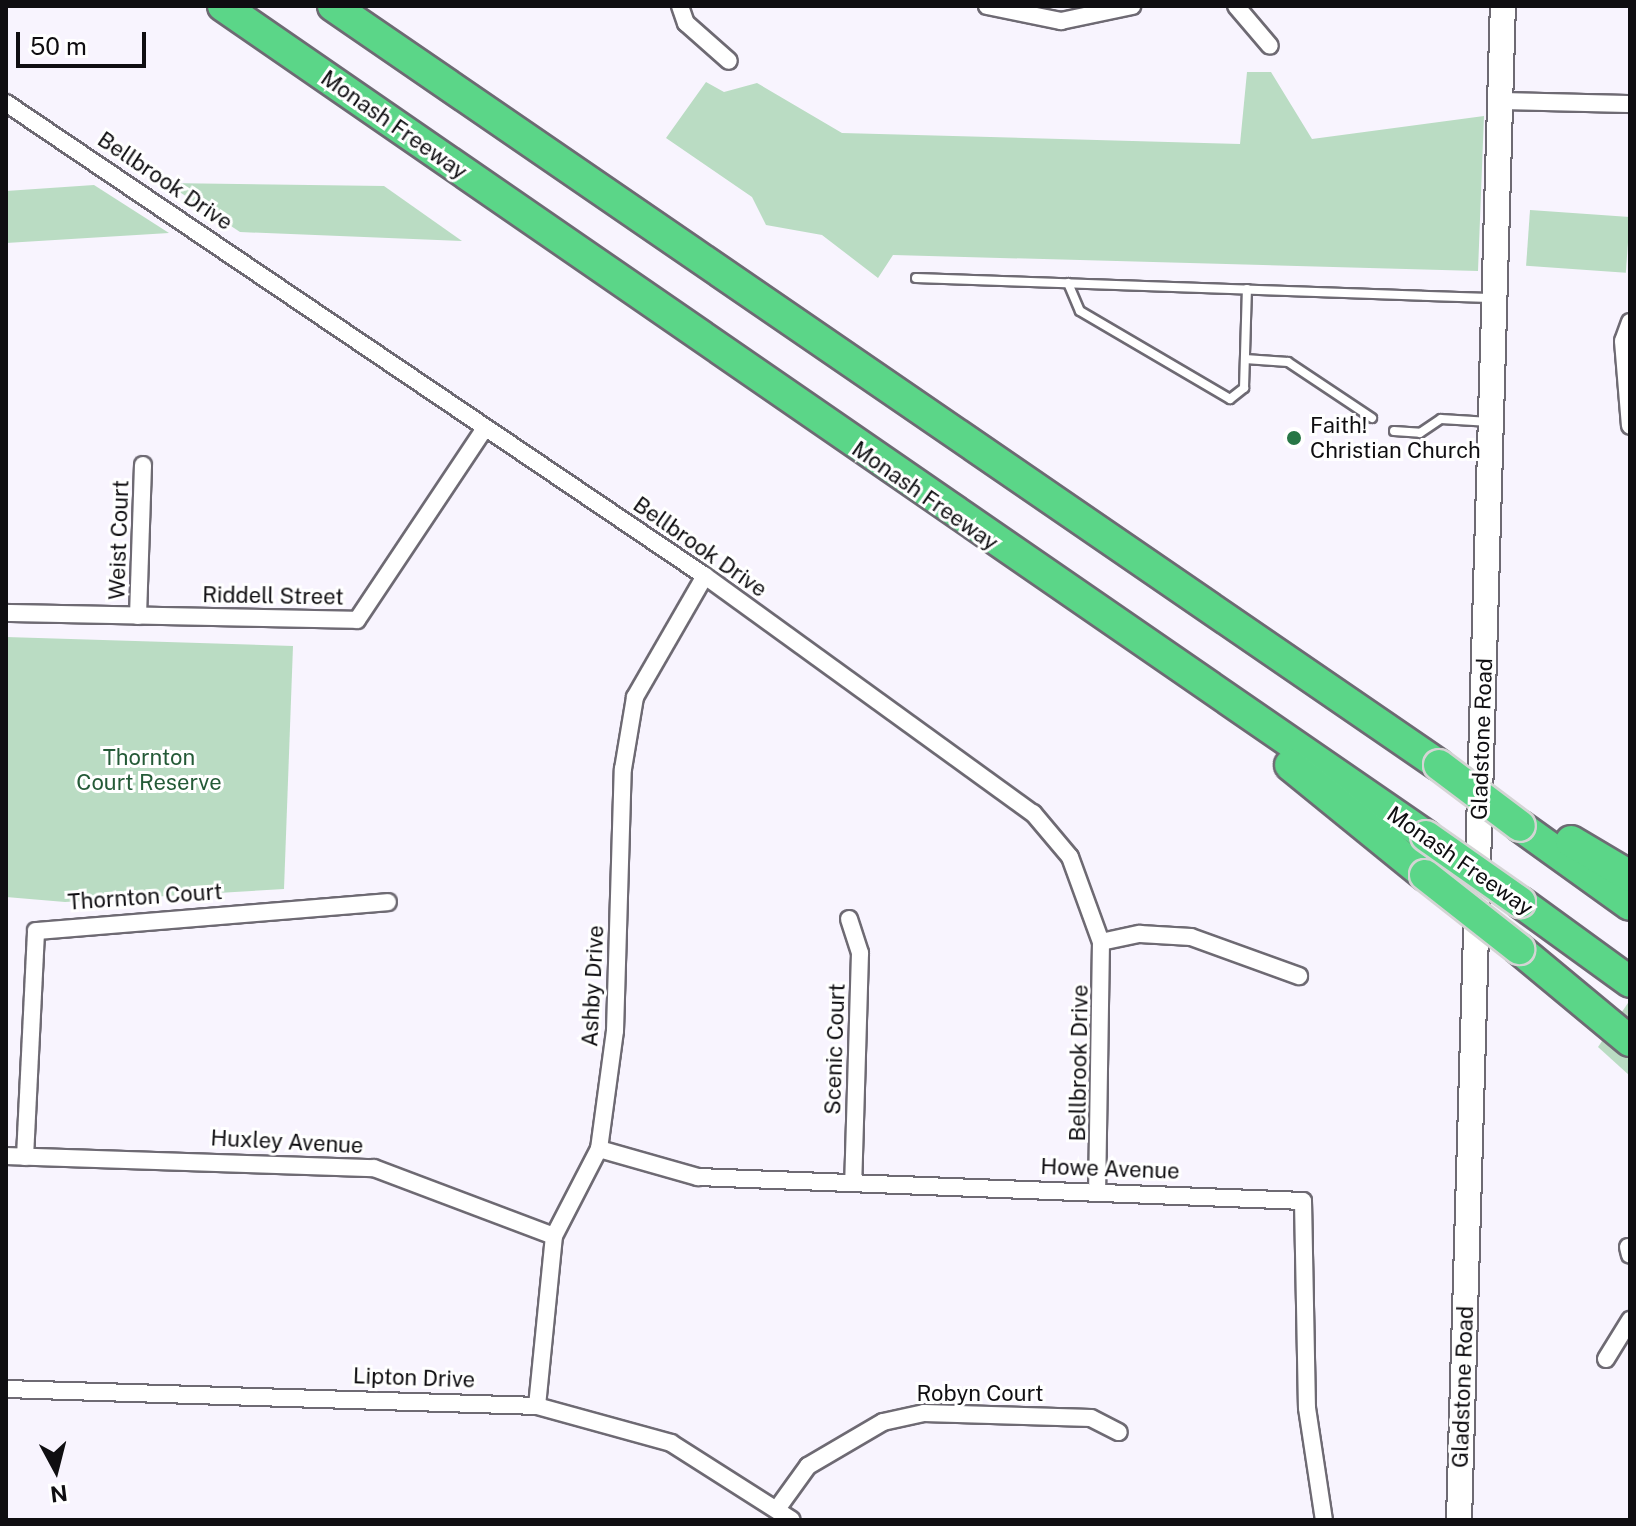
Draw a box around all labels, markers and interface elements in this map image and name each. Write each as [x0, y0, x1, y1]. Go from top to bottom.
scale bar [20, 16, 150, 66]
text: 50 m [30, 32, 87, 60]
street label: Monash Freeway [316, 65, 472, 185]
street label: Bellbrook Drive [93, 126, 237, 236]
place label: Faith! Christian Church [1310, 412, 1481, 464]
marker: Faith! Christian Church [1285, 429, 1303, 447]
street label: Monash Freeway [847, 436, 1003, 556]
street label: Weist Court [104, 480, 134, 600]
street label: Bellbrook Drive [628, 491, 772, 603]
street label: Riddell Street [202, 582, 344, 610]
street label: Gladstone Road [1466, 658, 1498, 820]
park label: Thornton Court Reserve [76, 744, 222, 796]
street label: Monash Freeway [1382, 801, 1538, 921]
street label: Thornton Court [67, 878, 223, 916]
street label: Ashby Drive [577, 924, 609, 1048]
street label: Scenic Court [820, 983, 850, 1115]
street label: Bellbrook Drive [1064, 984, 1094, 1142]
street label: Huxley Avenue [210, 1125, 364, 1159]
street label: Howe Avenue [1040, 1153, 1180, 1185]
street label: Gladstone Road [1447, 1306, 1479, 1468]
street label: Lipton Drive [352, 1363, 476, 1393]
street label: Robyn Court [916, 1381, 1044, 1407]
north arrow [16, 1430, 96, 1510]
text: N [49, 1480, 69, 1508]

